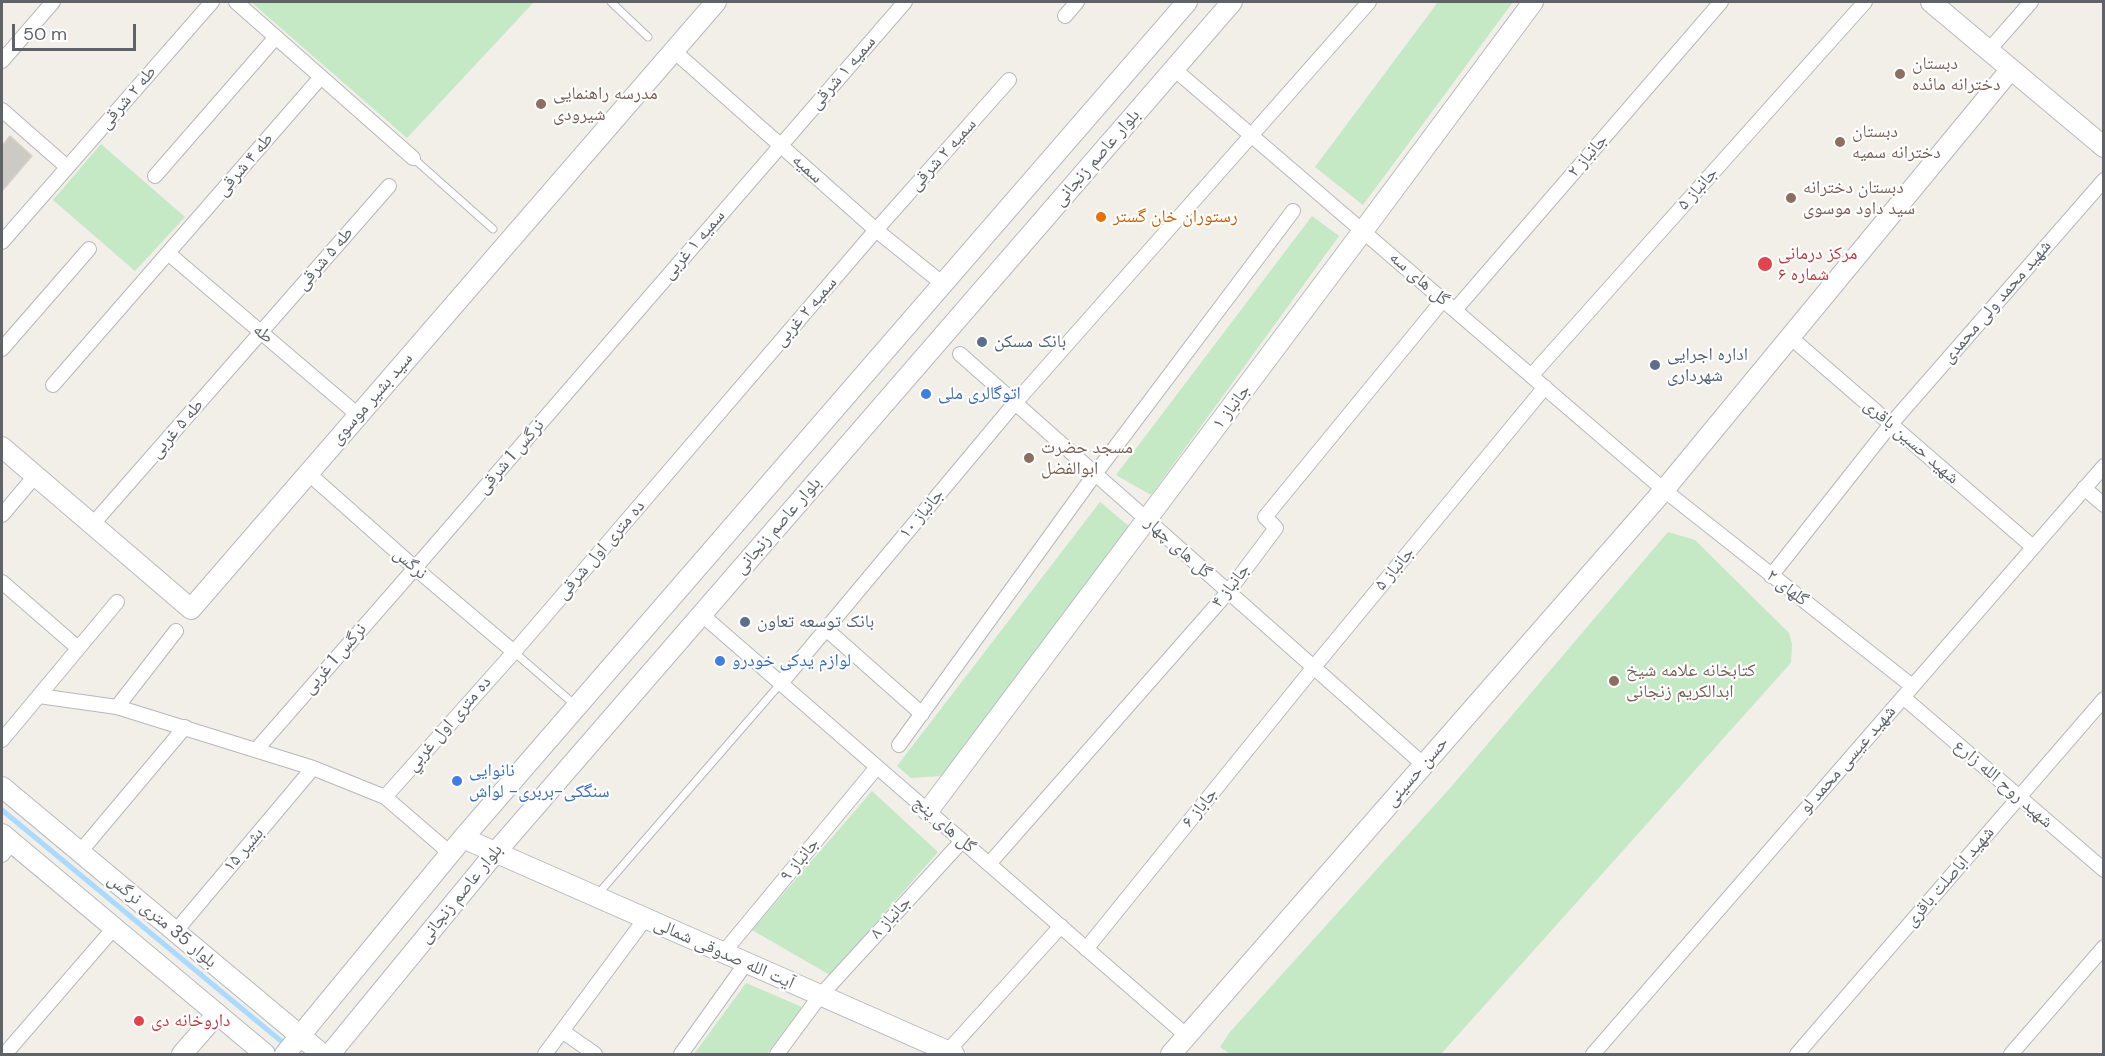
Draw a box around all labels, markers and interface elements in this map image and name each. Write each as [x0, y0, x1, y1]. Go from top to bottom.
scale bar [15, 12, 140, 50]
text: 50 m [23, 22, 67, 46]
street label: سمیه ۱ شرقی [805, 32, 881, 114]
place label: دبستان دخترانه مائده [1912, 53, 2000, 96]
street label: طه ۲ شرقی [95, 62, 161, 134]
marker: دبستان دخترانه مائده [1893, 67, 1907, 81]
place label: مدرسه راهنمایی شیرودی [553, 83, 658, 125]
marker: مدرسه راهنمایی شیرودی [534, 97, 548, 111]
street label: بلوار عاصم زنجانی [1049, 105, 1145, 211]
street label: سمیه ۲ شرقی [905, 114, 981, 196]
place label: دبستان دخترانه سمیه [1852, 121, 1941, 164]
street label: طه ۴ شرقی [212, 129, 278, 201]
street label: جانباز ۲ [1563, 130, 1613, 182]
marker: دبستان دخترانه سمیه [1833, 135, 1847, 149]
street label: سمیه [787, 150, 827, 188]
street label: جانباز ۵ [1673, 163, 1723, 215]
place label: دبستان دخترانه سید داود موسوی [1803, 177, 1915, 219]
marker: دبستان دخترانه سید داود موسوی [1784, 191, 1798, 205]
street label: سمیه ۱ غربی [658, 206, 730, 284]
place label: رستوران خان گستر [1113, 206, 1238, 228]
marker: رستوران خان گستر [1094, 210, 1108, 224]
street label: طه ۵ شرقی [292, 223, 358, 295]
street label: شهید محمد ولی محمدی [1938, 236, 2056, 368]
place label: مرکز درمانی شماره ۶ [1778, 243, 1857, 286]
street label: گل های سه [1385, 247, 1453, 311]
marker: مرکز درمانی شماره ۶ [1756, 255, 1774, 273]
street label: سمیه ۲ غربی [770, 273, 842, 351]
street label: طه [248, 319, 278, 349]
place label: بانک مسکن [994, 331, 1066, 353]
marker: بانک مسکن [975, 335, 989, 349]
place label: اداره اجرایی شهرداری [1667, 344, 1748, 386]
street label: سید بشیر موسوی [326, 348, 418, 450]
marker: اداره اجرایی شهرداری [1648, 358, 1662, 372]
street label: جانباز ۱ [1208, 380, 1256, 434]
place label: اتوگالری ملی [938, 383, 1021, 405]
marker: اتوگالری ملی [919, 387, 933, 401]
street label: طه ۵ غربی [145, 395, 209, 463]
street label: شهید حسین باقری [1859, 395, 1963, 489]
street label: نرگس 1 شرقی [473, 415, 549, 499]
place label: مسجد حضرت ابوالفضل [1041, 437, 1133, 480]
marker: مسجد حضرت ابوالفضل [1022, 451, 1036, 465]
street label: بلوار عاصم زنجانی [730, 473, 826, 579]
street label: جانباز ۱۰ [895, 485, 949, 543]
street label: ده متری اول شرقی [552, 496, 650, 604]
street label: گل های چهار [1140, 512, 1216, 584]
street label: نرگس [389, 543, 431, 585]
street label: جانباز ۵ [1370, 543, 1420, 595]
street label: جانباز ۴ [1207, 559, 1255, 613]
street label: گلهای ۲ [1762, 565, 1812, 611]
place label: بانک توسعه تعاون [757, 611, 874, 633]
marker: بانک توسعه تعاون [738, 615, 752, 629]
street label: نرگس 1 غربی [298, 619, 372, 699]
place label: لوازم یدکی خودرو [732, 650, 851, 672]
marker: لوازم یدکی خودرو [713, 654, 727, 668]
place label: کتابخانه علامه شیخ ابدالکریم زنجانی [1626, 660, 1755, 702]
street label: ده متری اول غربي [402, 672, 496, 776]
marker: کتابخانه علامه شیخ ابدالکریم زنجانی [1607, 674, 1621, 688]
street label: شهید عیسی محمد لو [1795, 701, 1901, 819]
street label: حسن حسینی [1381, 732, 1453, 812]
street label: شهید روح الله زارع [1949, 735, 2057, 833]
place label: نانوایی سنگکی-بربری- لواش [469, 760, 610, 802]
marker: نانوایی سنگکی-بربری- لواش [450, 774, 464, 788]
street label: جاباز ۶ [1177, 784, 1223, 832]
street label: گل های پنج [908, 792, 980, 858]
street label: شهید اباصلت باقری [1901, 822, 1999, 932]
street label: بشیر ۱۵ [219, 823, 269, 877]
street label: جانباز ۹ [776, 834, 824, 886]
street label: بلوار عاصم زنجانی [414, 840, 508, 948]
street label: بلوار 35 متری نرگس [103, 869, 221, 973]
street label: جانباز ۸ [866, 892, 916, 944]
street label: آیت الله صدوقی شمالی [651, 913, 797, 995]
place label: داروخانه دی [151, 1010, 231, 1032]
marker: داروخانه دی [132, 1014, 146, 1028]

